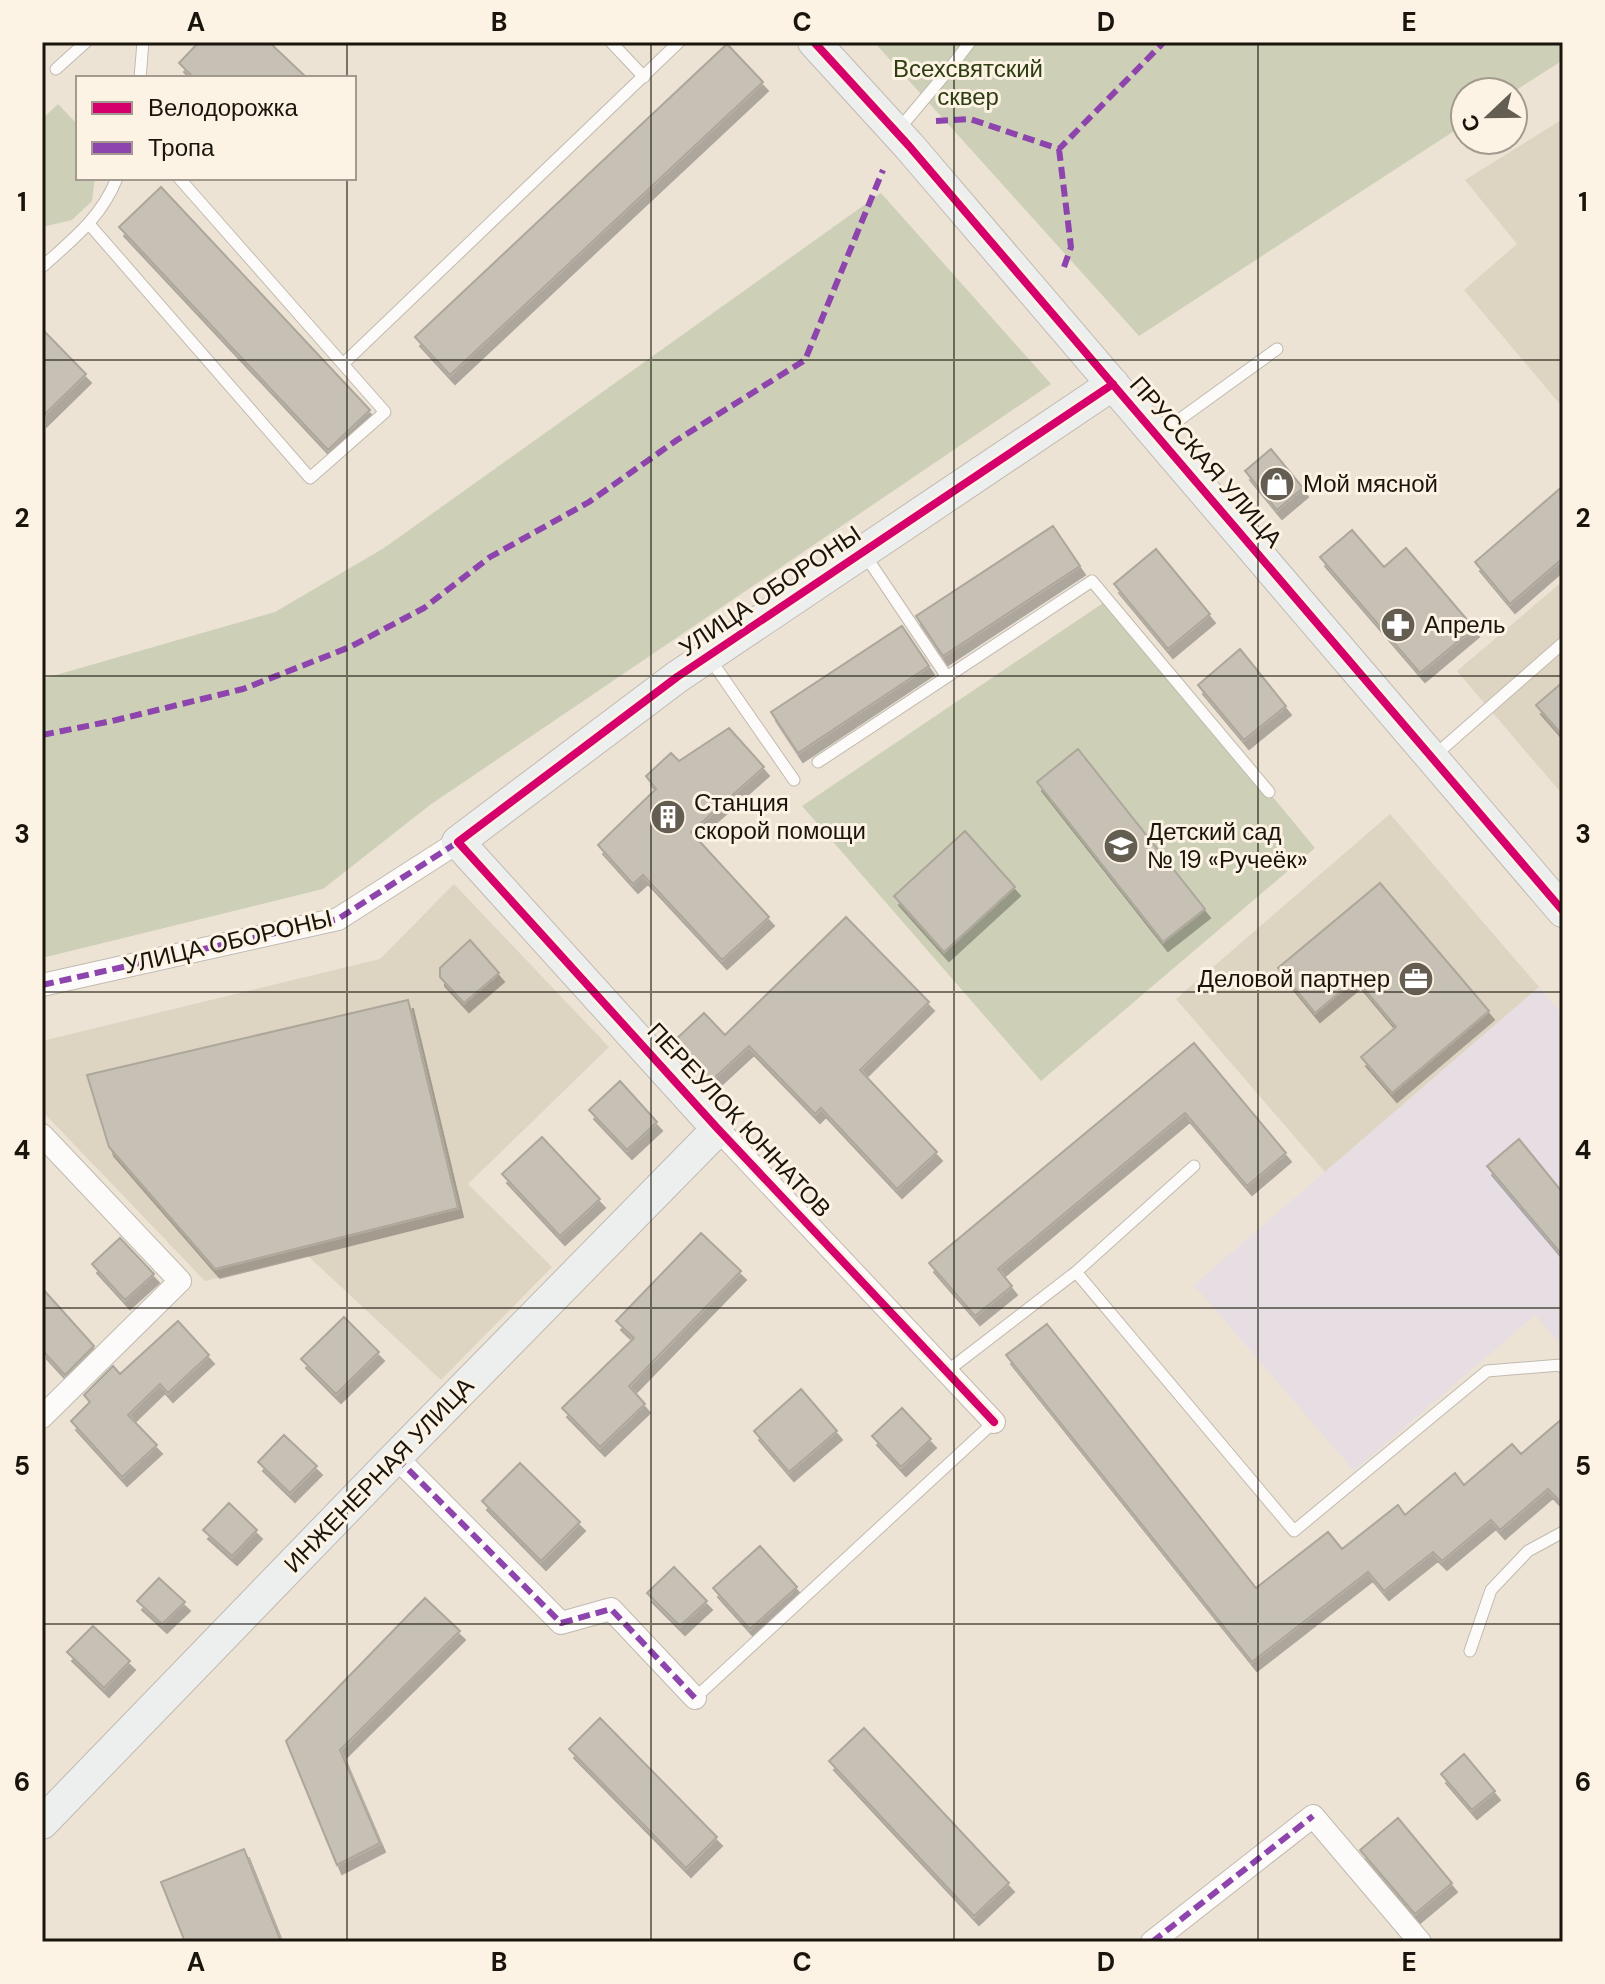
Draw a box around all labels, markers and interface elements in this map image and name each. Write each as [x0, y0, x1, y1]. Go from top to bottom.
text: A [187, 5, 205, 39]
text: B [491, 5, 507, 39]
text: C [792, 5, 812, 39]
text: D [1097, 5, 1115, 39]
text: E [1401, 5, 1417, 39]
park label: Всехсвятский сквер [893, 53, 1043, 112]
legend [76, 76, 356, 180]
north arrow [1449, 76, 1529, 156]
text: Велодорожка [148, 92, 299, 123]
text: С [1454, 110, 1487, 136]
text: Тропа [148, 132, 215, 163]
text: 1 [17, 185, 27, 219]
text: 1 [1578, 185, 1588, 219]
street label: ПРУССКАЯ УЛИЦА [1123, 369, 1289, 554]
shop icon: Мой мясной [1258, 465, 1296, 503]
place label: Мой мясной [1303, 468, 1438, 499]
text: 2 [14, 501, 30, 535]
text: 2 [1575, 501, 1591, 535]
street label: УЛИЦА ОБОРОНЫ [673, 518, 867, 663]
pharmacy icon: Апрель [1379, 606, 1417, 644]
place label: Апрель [1424, 609, 1505, 640]
place label: Станция скорой помощи [694, 787, 866, 846]
building icon: Станция скорой помощи [649, 798, 687, 836]
place label: Детский сад № 19 «Ручеёк» [1147, 816, 1307, 875]
text: 3 [14, 817, 30, 851]
text: 3 [1575, 817, 1591, 851]
school or university icon: Детский сад № 19 «Ручеёк» [1102, 827, 1140, 865]
street label: УЛИЦА ОБОРОНЫ [121, 902, 335, 981]
office icon: Деловой партнер [1397, 960, 1435, 998]
place label: Деловой партнер [1198, 963, 1390, 994]
street label: ПЕРЕУЛОК ЮННАТОВ [641, 1016, 838, 1224]
text: 4 [14, 1133, 30, 1167]
text: 4 [1575, 1133, 1591, 1167]
street label: ИНЖЕНЕРНАЯ УЛИЦА [277, 1370, 480, 1579]
text: 5 [14, 1449, 30, 1483]
text: 5 [1575, 1449, 1591, 1483]
text: 6 [14, 1765, 30, 1799]
text: 6 [1575, 1765, 1591, 1799]
text: A [187, 1945, 205, 1979]
text: B [491, 1945, 507, 1979]
text: C [792, 1945, 812, 1979]
text: D [1097, 1945, 1115, 1979]
text: E [1401, 1945, 1417, 1979]

